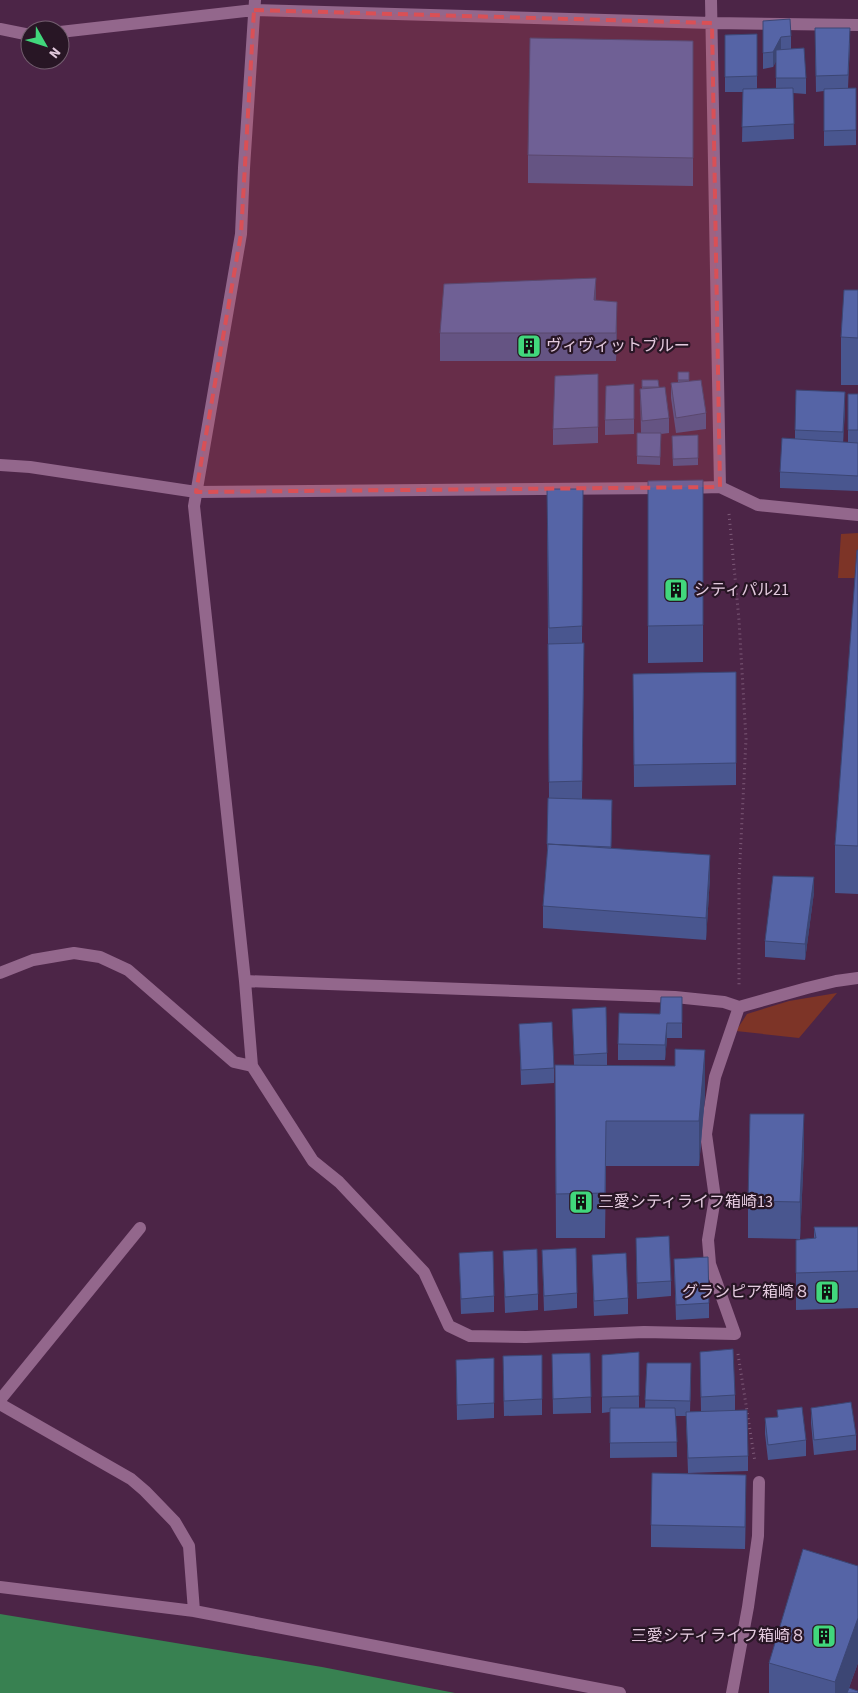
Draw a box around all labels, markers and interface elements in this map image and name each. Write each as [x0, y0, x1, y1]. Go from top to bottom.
north arrow [20, 20, 70, 70]
text: N [44, 43, 65, 62]
building icon: ヴィヴィットブルー [516, 333, 542, 359]
place label: ヴィヴィットブルー [546, 335, 690, 357]
building icon: シティパル21 [663, 577, 689, 603]
place label: シティパル21 [694, 579, 789, 601]
building icon: 三愛シティライフ箱崎13 [568, 1189, 594, 1215]
place label: 三愛シティライフ箱崎13 [598, 1191, 773, 1213]
building icon: グランピア箱崎８ [814, 1279, 840, 1305]
place label: グランピア箱崎８ [682, 1281, 810, 1303]
building icon: 三愛シティライフ箱崎８ [811, 1623, 837, 1649]
place label: 三愛シティライフ箱崎８ [631, 1625, 806, 1647]

